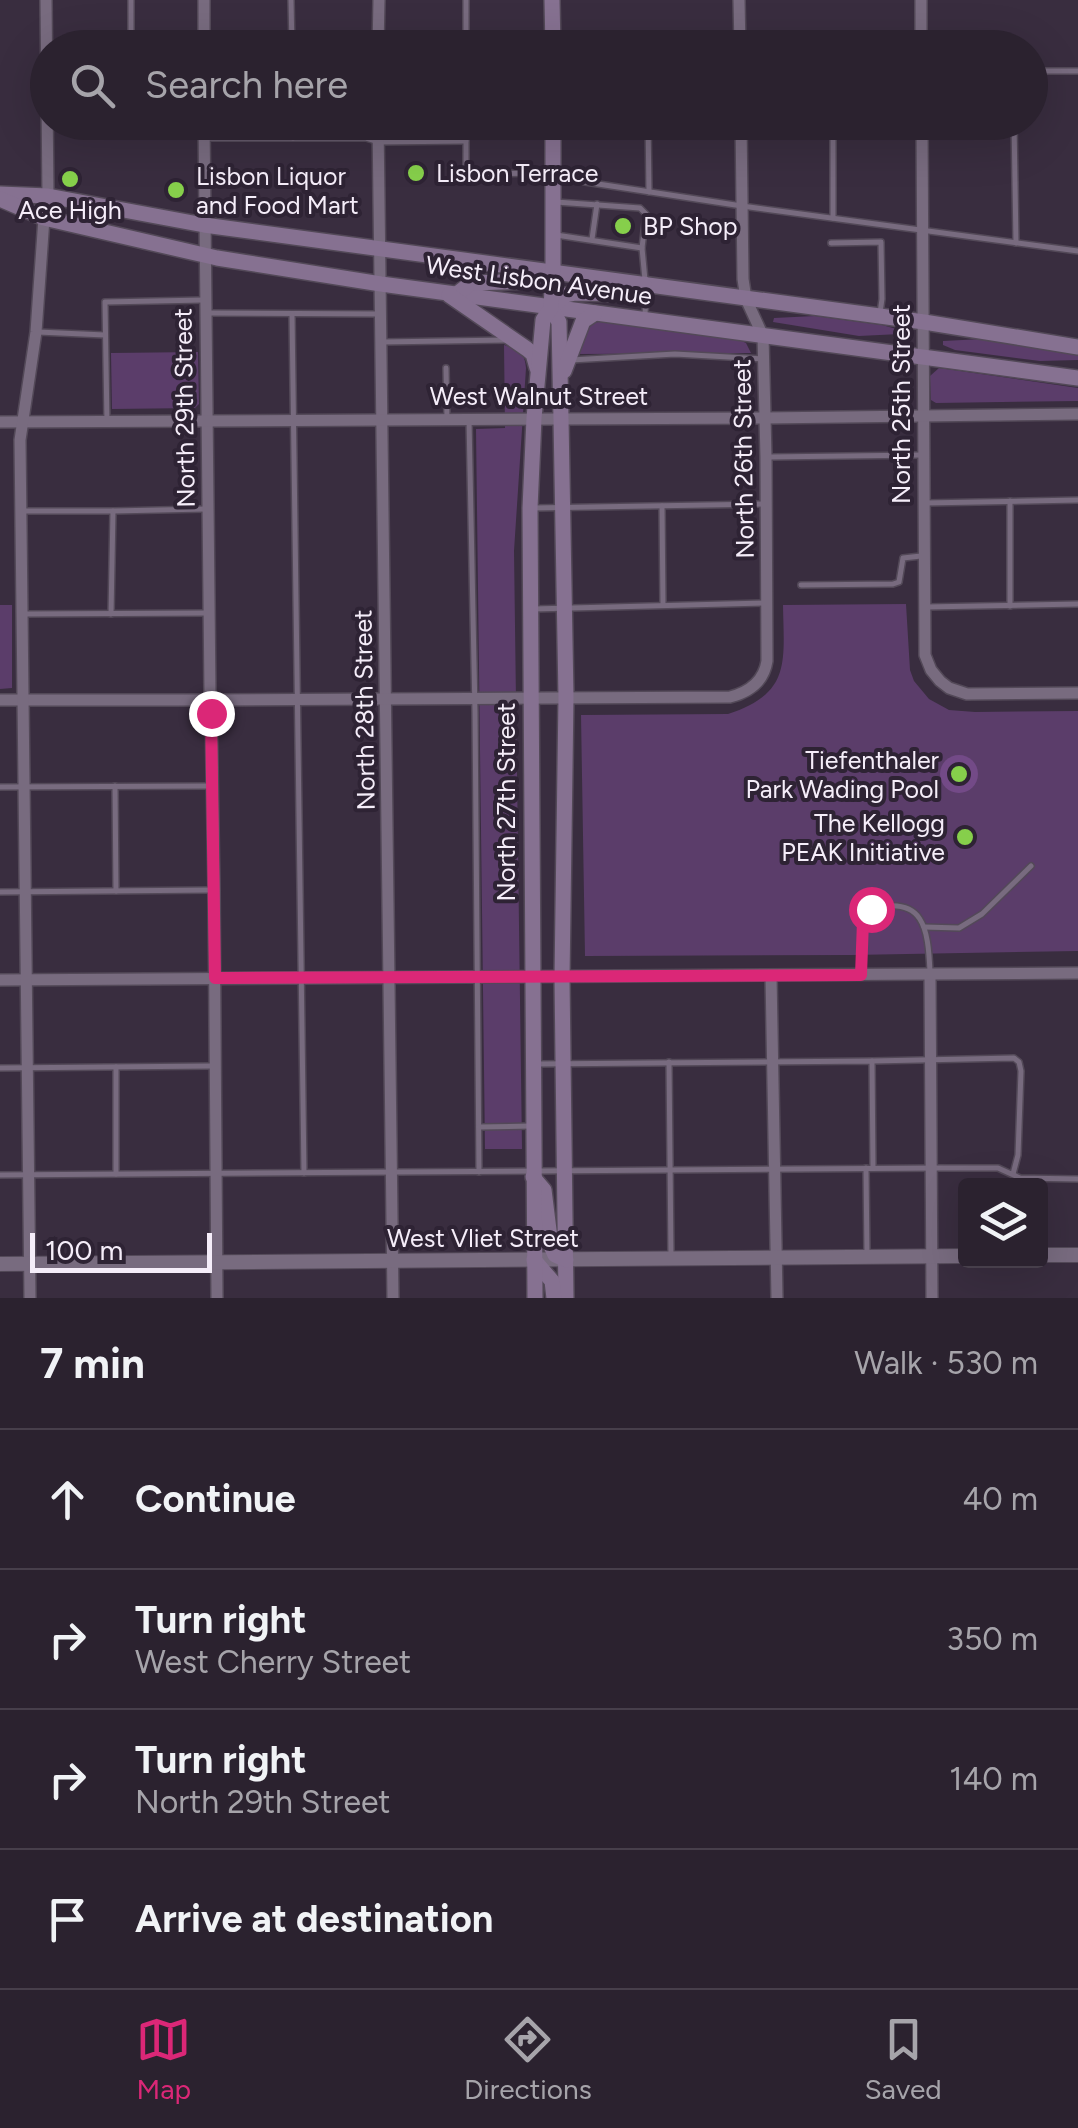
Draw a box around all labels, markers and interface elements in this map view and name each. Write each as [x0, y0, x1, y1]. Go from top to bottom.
search box [30, 30, 1048, 140]
icon: search [65, 58, 120, 113]
text: Search here [145, 62, 348, 108]
place label: Lisbon Terrace [436, 158, 598, 188]
place label: Lisbon Liquor and Food Mart [196, 161, 359, 220]
marker: Lisbon Terrace [405, 162, 427, 184]
marker: Ace High [59, 168, 81, 190]
marker: Lisbon Liquor and Food Mart [165, 179, 187, 201]
place label: Ace High [18, 195, 122, 225]
place label: BP Shop [643, 211, 738, 241]
marker: BP Shop [612, 215, 634, 237]
street label: West Lisbon Avenue [424, 249, 654, 311]
street label: North 25th Street [886, 304, 916, 504]
street label: North 29th Street [167, 308, 201, 508]
street label: North 26th Street [726, 359, 760, 559]
street label: West Walnut Street [430, 381, 648, 411]
street label: North 28th Street [347, 609, 381, 811]
route end [189, 691, 235, 737]
street label: North 27th Street [491, 703, 521, 901]
place label: Tiefenthaler Park Wading Pool [746, 745, 940, 804]
marker: Tiefenthaler Park Wading Pool [948, 763, 970, 785]
place label: The Kellogg PEAK Initiative [781, 808, 945, 867]
marker: The Kellogg PEAK Initiative [954, 826, 976, 848]
route start [849, 887, 895, 933]
map controls [958, 1178, 1048, 1268]
button: layers [958, 1178, 1048, 1268]
street label: West Vliet Street [387, 1223, 579, 1253]
scale bar [30, 1228, 212, 1272]
text: 100 m [45, 1233, 123, 1267]
text: 7 min [40, 1338, 145, 1389]
text: Walk · 530 m [854, 1344, 1038, 1382]
icon: ahead [40, 1472, 95, 1527]
text: Continue [135, 1476, 296, 1522]
text: 40 m [962, 1480, 1038, 1518]
text: Turn right [135, 1597, 307, 1643]
icon: right [40, 1612, 95, 1667]
text: 350 m [947, 1620, 1038, 1658]
text: West Cherry Street [135, 1643, 411, 1681]
text: Turn right [135, 1737, 307, 1783]
icon: right [40, 1752, 95, 1807]
text: 140 m [949, 1760, 1038, 1798]
text: North 29th Street [135, 1783, 390, 1821]
icon: arrive [40, 1892, 95, 1947]
text: Arrive at destination [135, 1896, 493, 1942]
tab: Map [136, 2012, 191, 2106]
tab: Directions [464, 2012, 592, 2106]
tab: Saved [864, 2012, 942, 2106]

